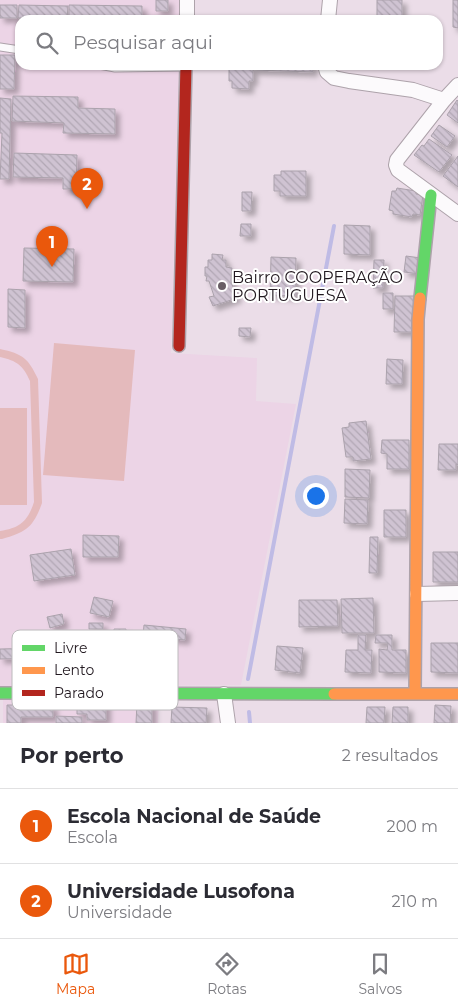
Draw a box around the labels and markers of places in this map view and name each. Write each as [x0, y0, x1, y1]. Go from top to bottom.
pin: 2 [71, 168, 103, 209]
pin: 1 [36, 226, 68, 267]
place label: Bairro COOPERAÇÃO PORTUGUESA [232, 268, 403, 305]
marker: Bairro COOPERAÇÃO PORTUGUESA [216, 280, 228, 292]

